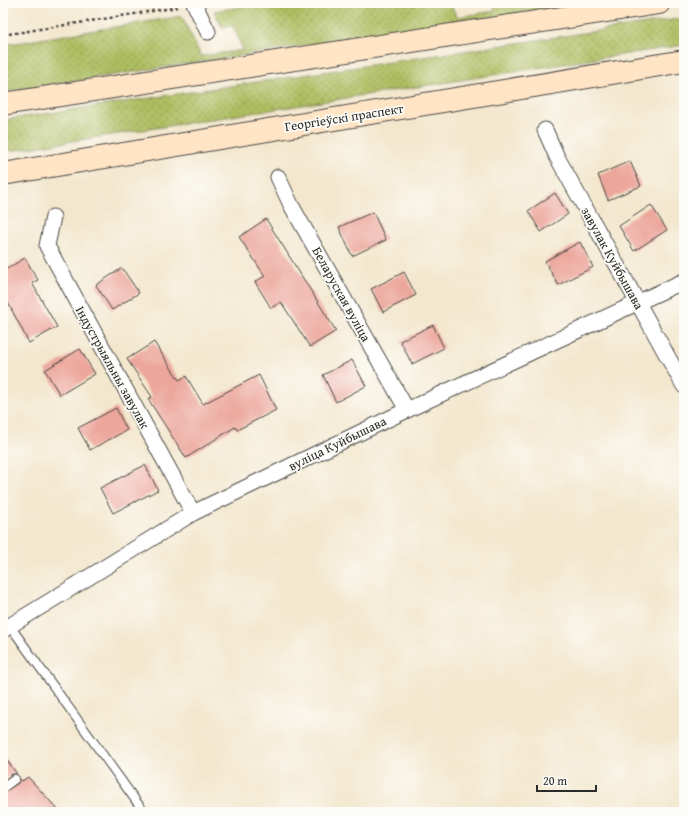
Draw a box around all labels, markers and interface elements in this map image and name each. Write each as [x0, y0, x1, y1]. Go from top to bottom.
street label: Георгіеўскі праспект [283, 99, 405, 136]
street label: завулак Куйбышава [577, 204, 649, 314]
street label: Беларуская вуліца [308, 243, 376, 346]
street label: Індустрыяльны завулак [71, 302, 154, 432]
street label: вуліца Куйбышава [285, 411, 390, 475]
scale bar [537, 767, 596, 793]
text: 20 m [543, 772, 567, 789]

